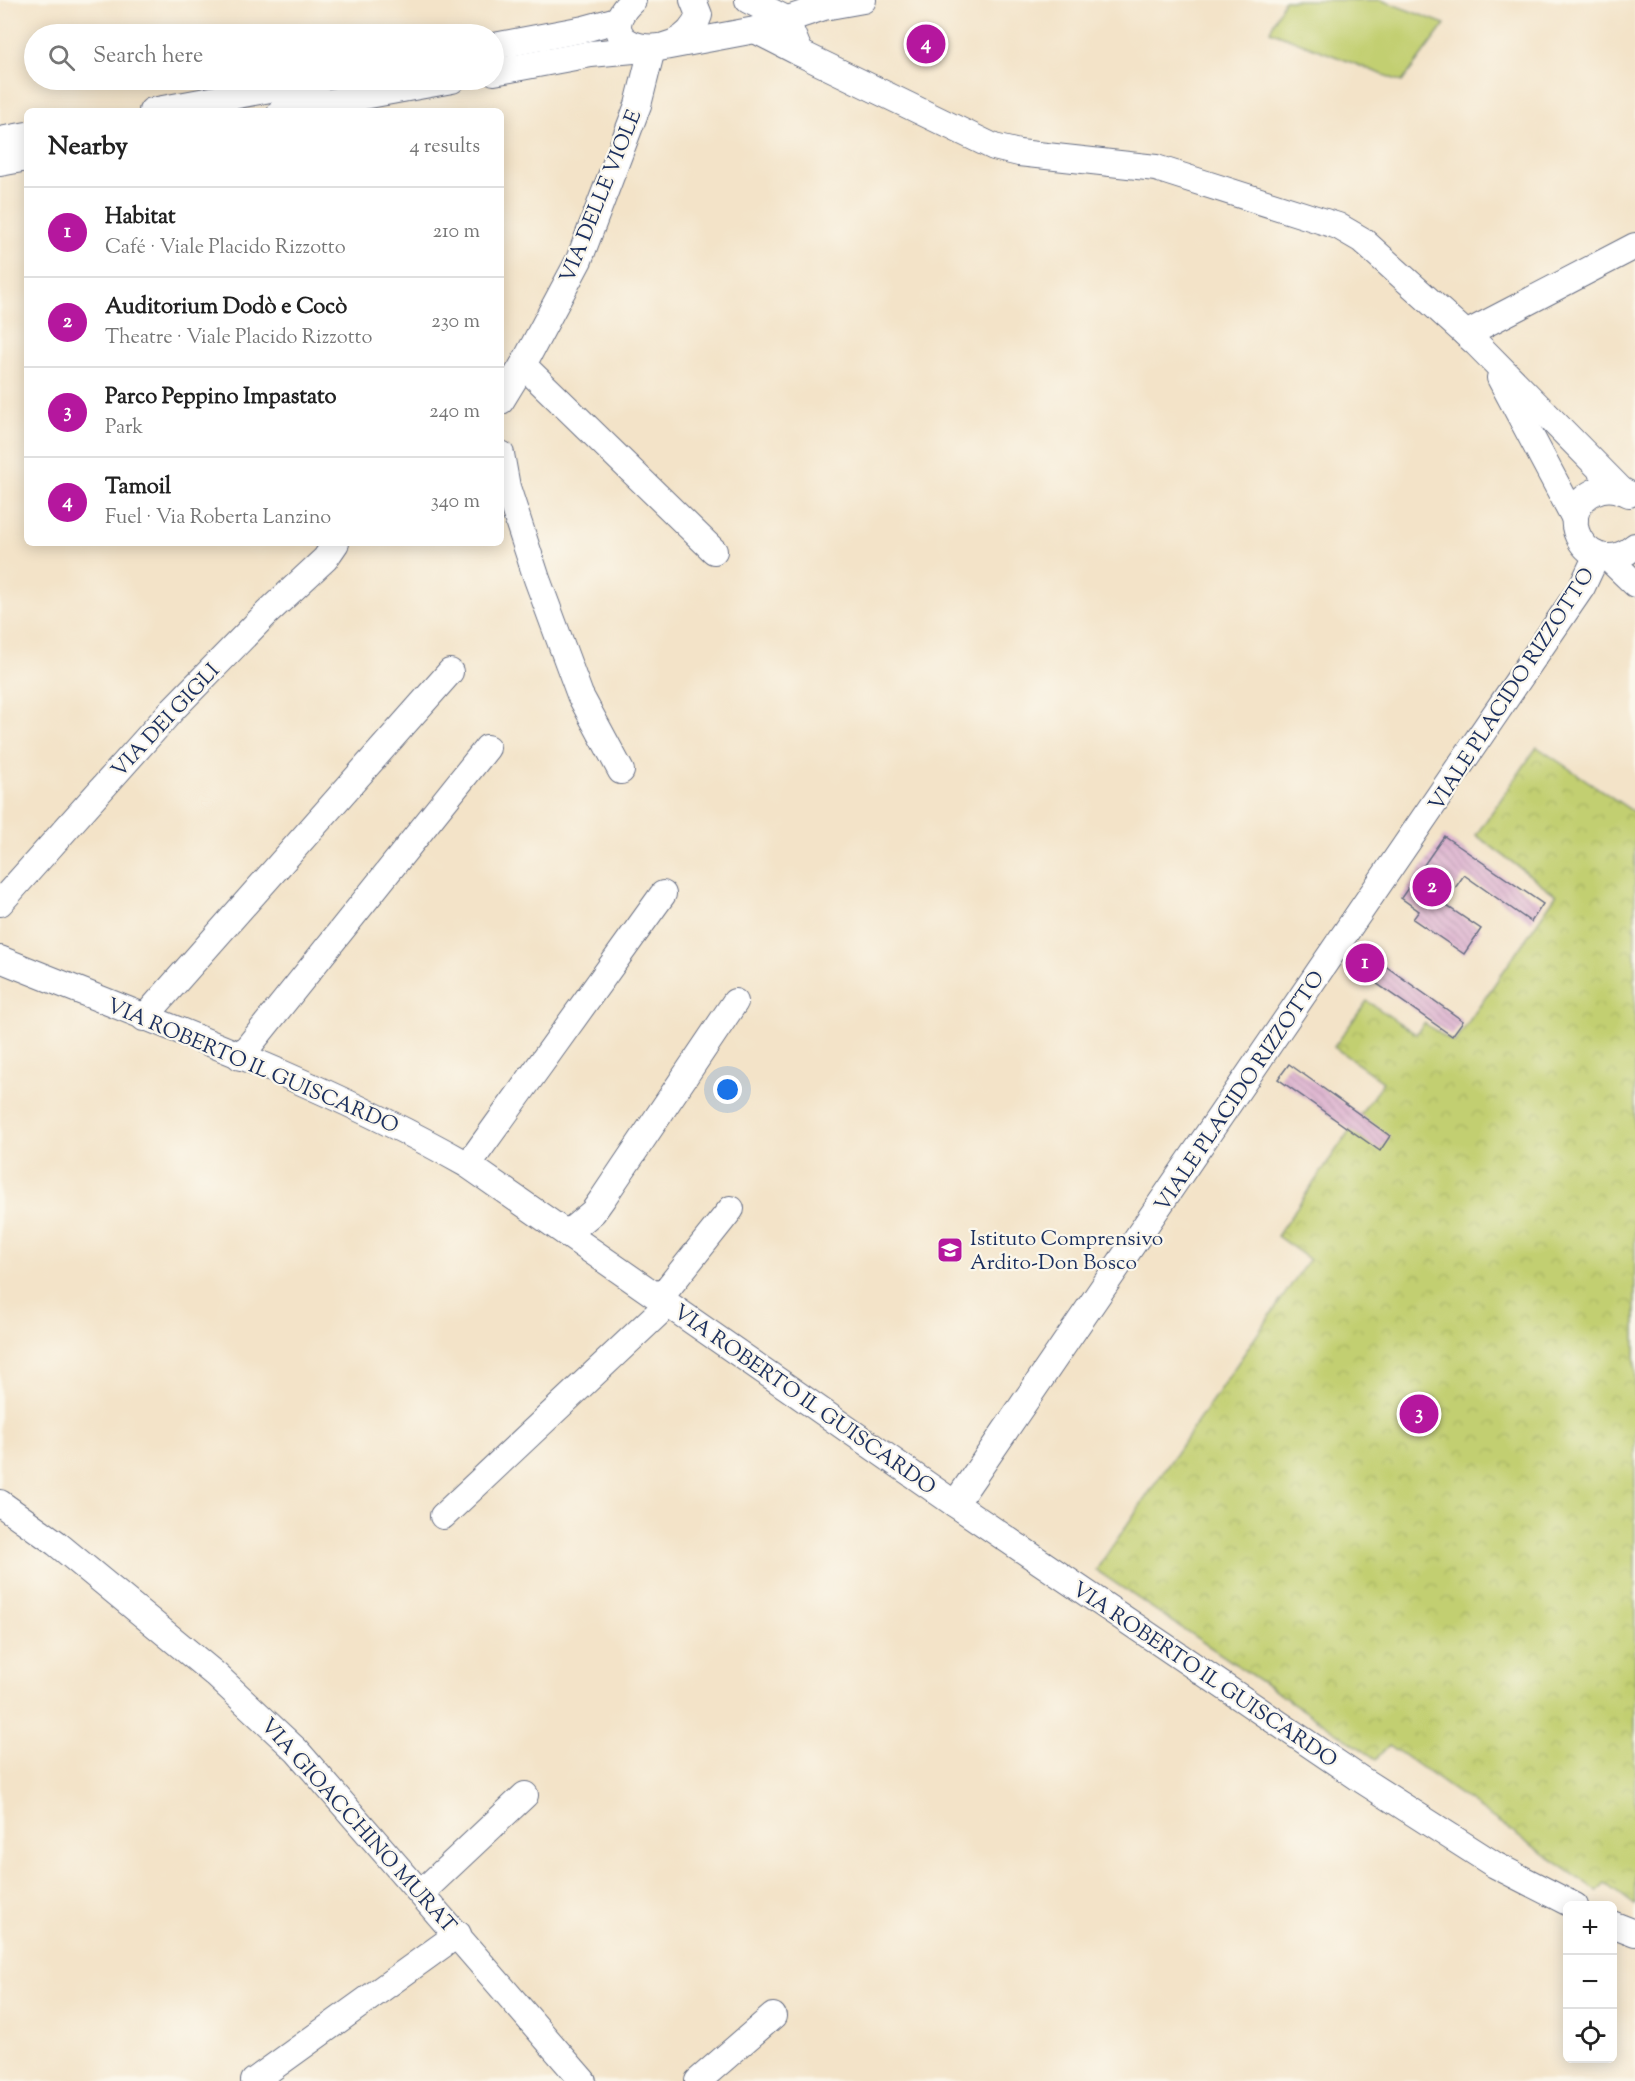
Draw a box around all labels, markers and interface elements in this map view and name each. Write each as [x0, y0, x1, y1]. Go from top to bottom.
pin: 4 [906, 22, 946, 66]
search box [24, 24, 504, 90]
icon: search [45, 41, 78, 74]
text: Search here [93, 41, 203, 73]
street label: VIA DELLE VIOLE [553, 105, 650, 288]
text: Nearby [48, 129, 128, 166]
text: 4 results [409, 133, 480, 162]
text: Habitat [105, 202, 175, 234]
text: 1 [64, 218, 71, 247]
text: 210 m [433, 218, 480, 247]
text: Café · Viale Placido Rizzotto [105, 234, 346, 263]
text: Auditorium Dodò e Cocò [105, 292, 347, 324]
text: 2 [63, 308, 72, 337]
text: 230 m [431, 308, 480, 337]
text: Theatre · Viale Placido Rizzotto [105, 324, 372, 353]
text: Parco Peppino Impastato [105, 382, 337, 414]
text: 3 [63, 398, 72, 427]
text: 240 m [429, 398, 480, 427]
text: Park [105, 414, 143, 443]
text: Tamoil [105, 472, 171, 504]
text: 4 [62, 488, 73, 517]
text: 340 m [431, 488, 480, 517]
text: Fuel · Via Roberta Lanzino [105, 504, 331, 533]
street label: VIALE PLACIDO RIZZOTTO [1422, 562, 1603, 818]
street label: VIA DEI GIGLI [105, 657, 228, 785]
pin: 2 [1412, 864, 1452, 910]
pin: 1 [1346, 940, 1384, 986]
street label: VIALE PLACIDO RIZZOTTO [1149, 966, 1333, 1219]
street label: VIA ROBERTO IL GUISCARDO [102, 992, 403, 1142]
your location [713, 1075, 742, 1104]
place label: Istituto Comprensivo Ardito-Don Bosco [970, 1225, 1163, 1279]
school or university icon: Istituto Comprensivo Ardito-Don Bosco [935, 1235, 965, 1265]
street label: VIA ROBERTO IL GUISCARDO [666, 1298, 941, 1503]
pin: 3 [1400, 1392, 1438, 1436]
street label: VIA ROBERTO IL GUISCARDO [1065, 1575, 1343, 1776]
street label: VIA GIOACCHINO MURAT [253, 1712, 463, 1941]
map controls [1563, 1901, 1617, 2063]
button: + [1563, 1901, 1617, 1955]
button: − [1563, 1955, 1617, 2009]
button: locate [1563, 2009, 1617, 2063]

